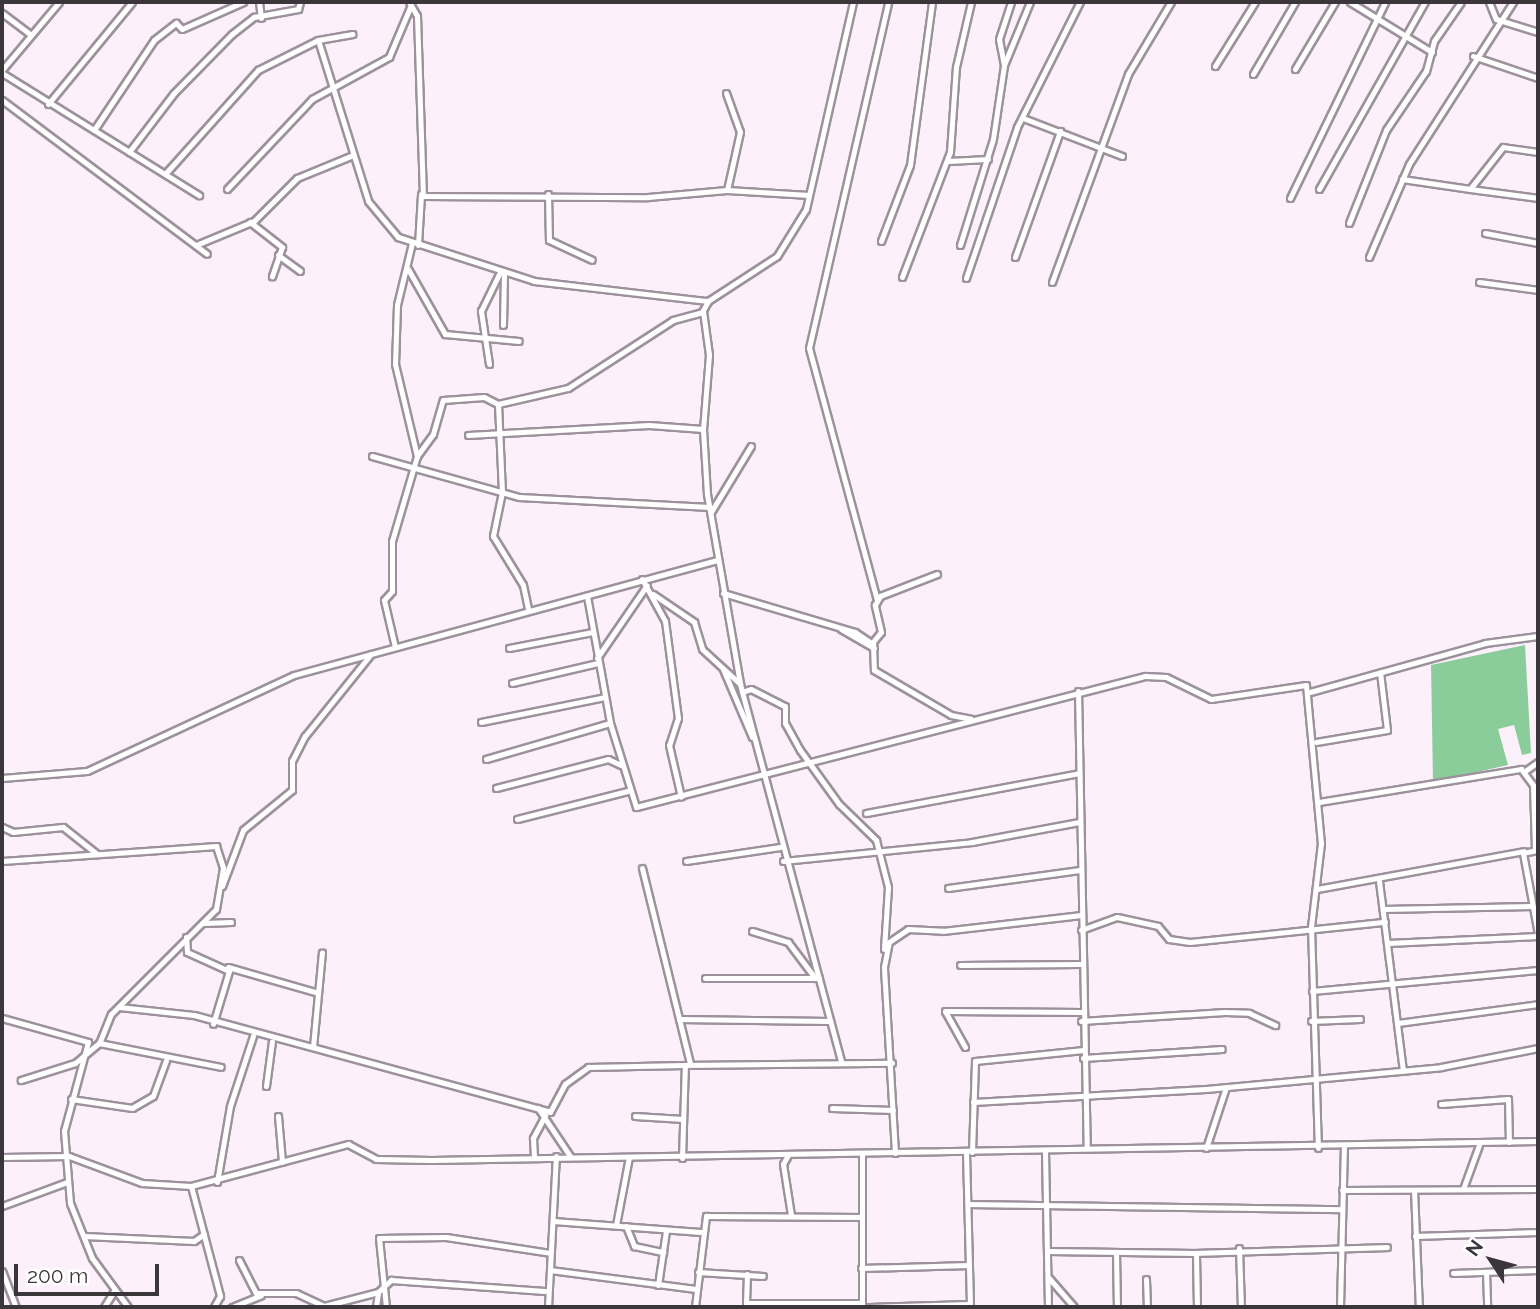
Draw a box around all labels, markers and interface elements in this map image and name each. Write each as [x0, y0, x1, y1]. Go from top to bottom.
north arrow [1456, 1225, 1526, 1295]
text: N [1461, 1235, 1487, 1260]
scale bar [18, 1250, 163, 1294]
text: 200 m [27, 1263, 88, 1288]

